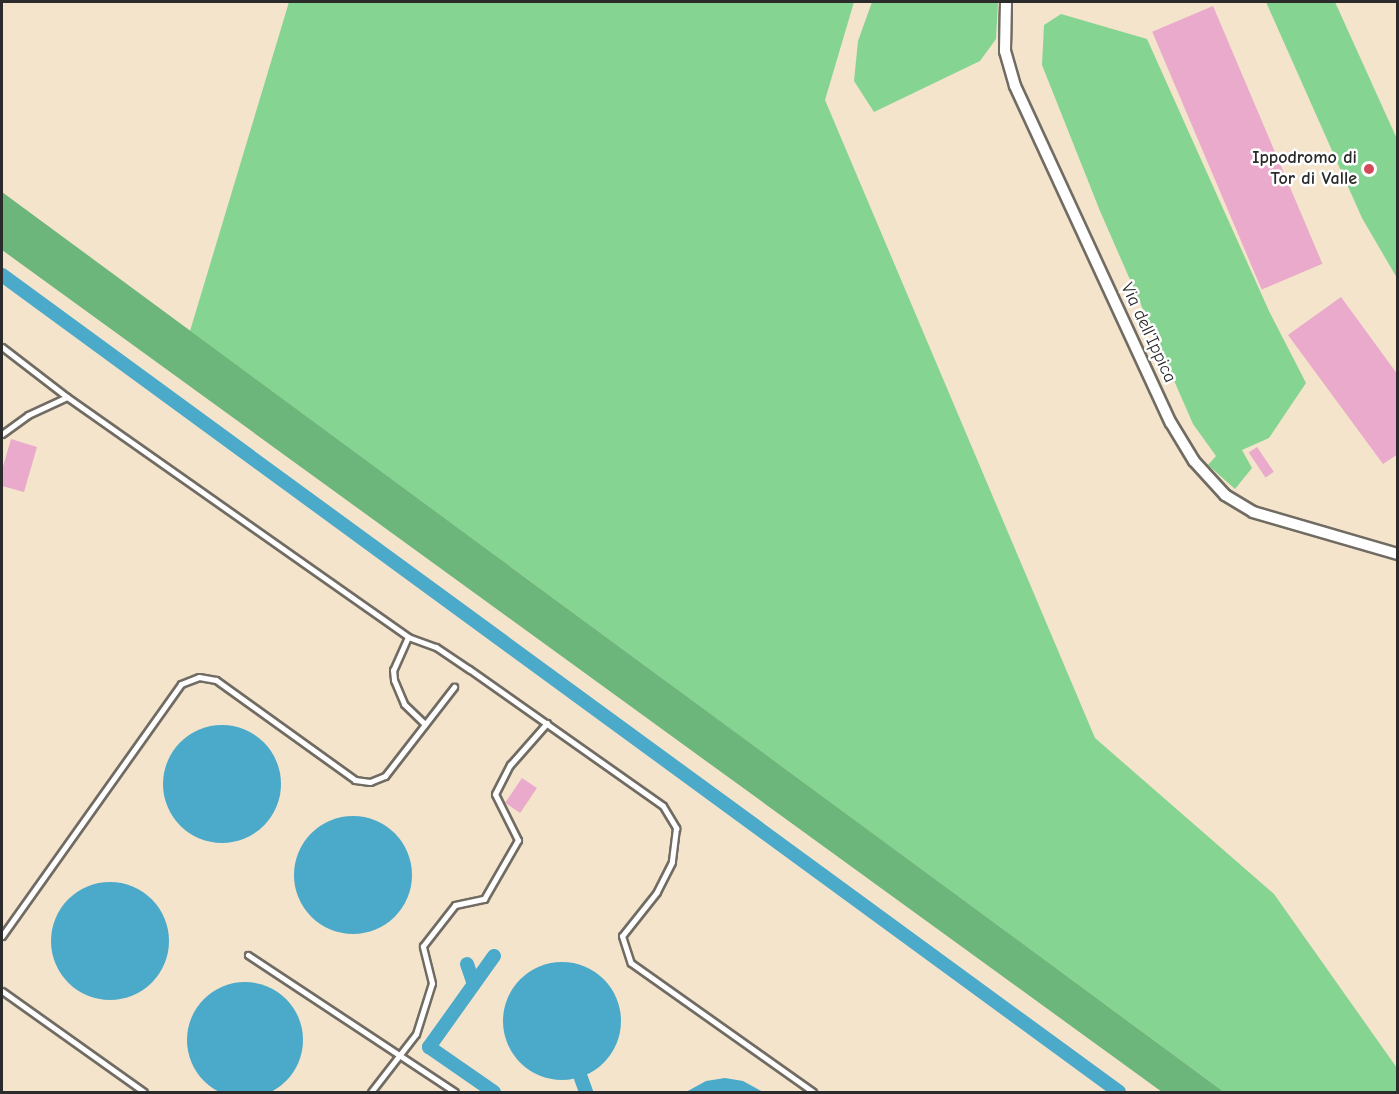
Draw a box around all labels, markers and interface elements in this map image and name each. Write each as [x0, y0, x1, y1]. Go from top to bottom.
place label: Ippodromo di Tor di Valle [1252, 148, 1357, 190]
marker: Ippodromo di Tor di Valle [1362, 162, 1376, 176]
street label: Via dell'Ippica [1116, 280, 1180, 386]

